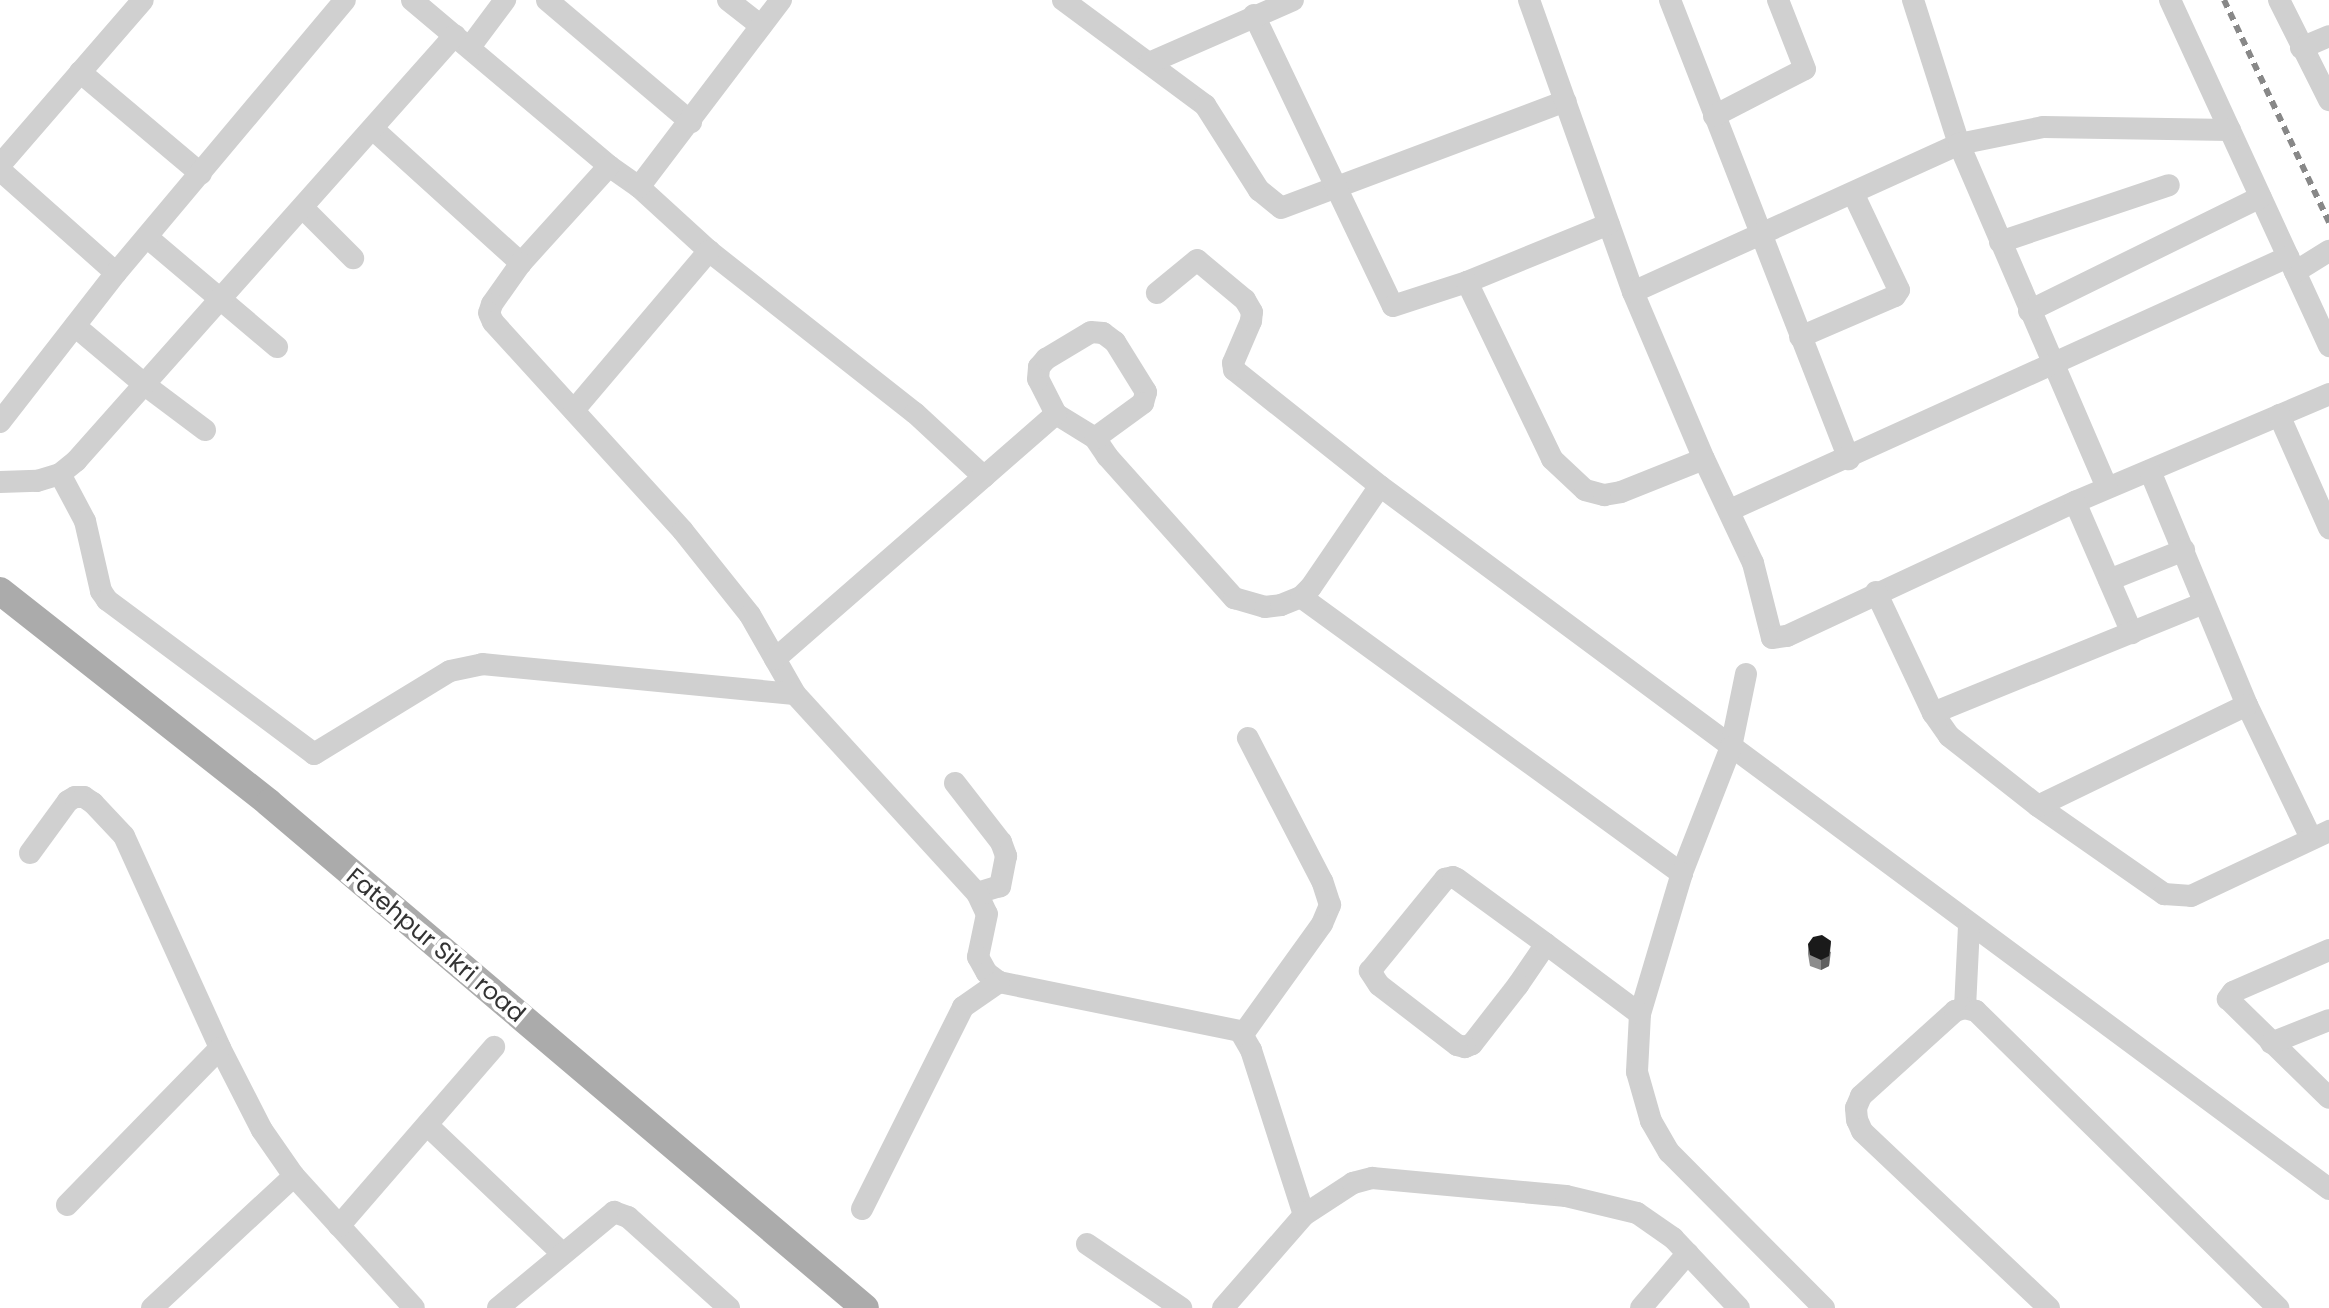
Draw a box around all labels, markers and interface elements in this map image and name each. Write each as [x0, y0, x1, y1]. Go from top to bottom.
street label: Fatehpur Sikri road [341, 862, 531, 1028]

